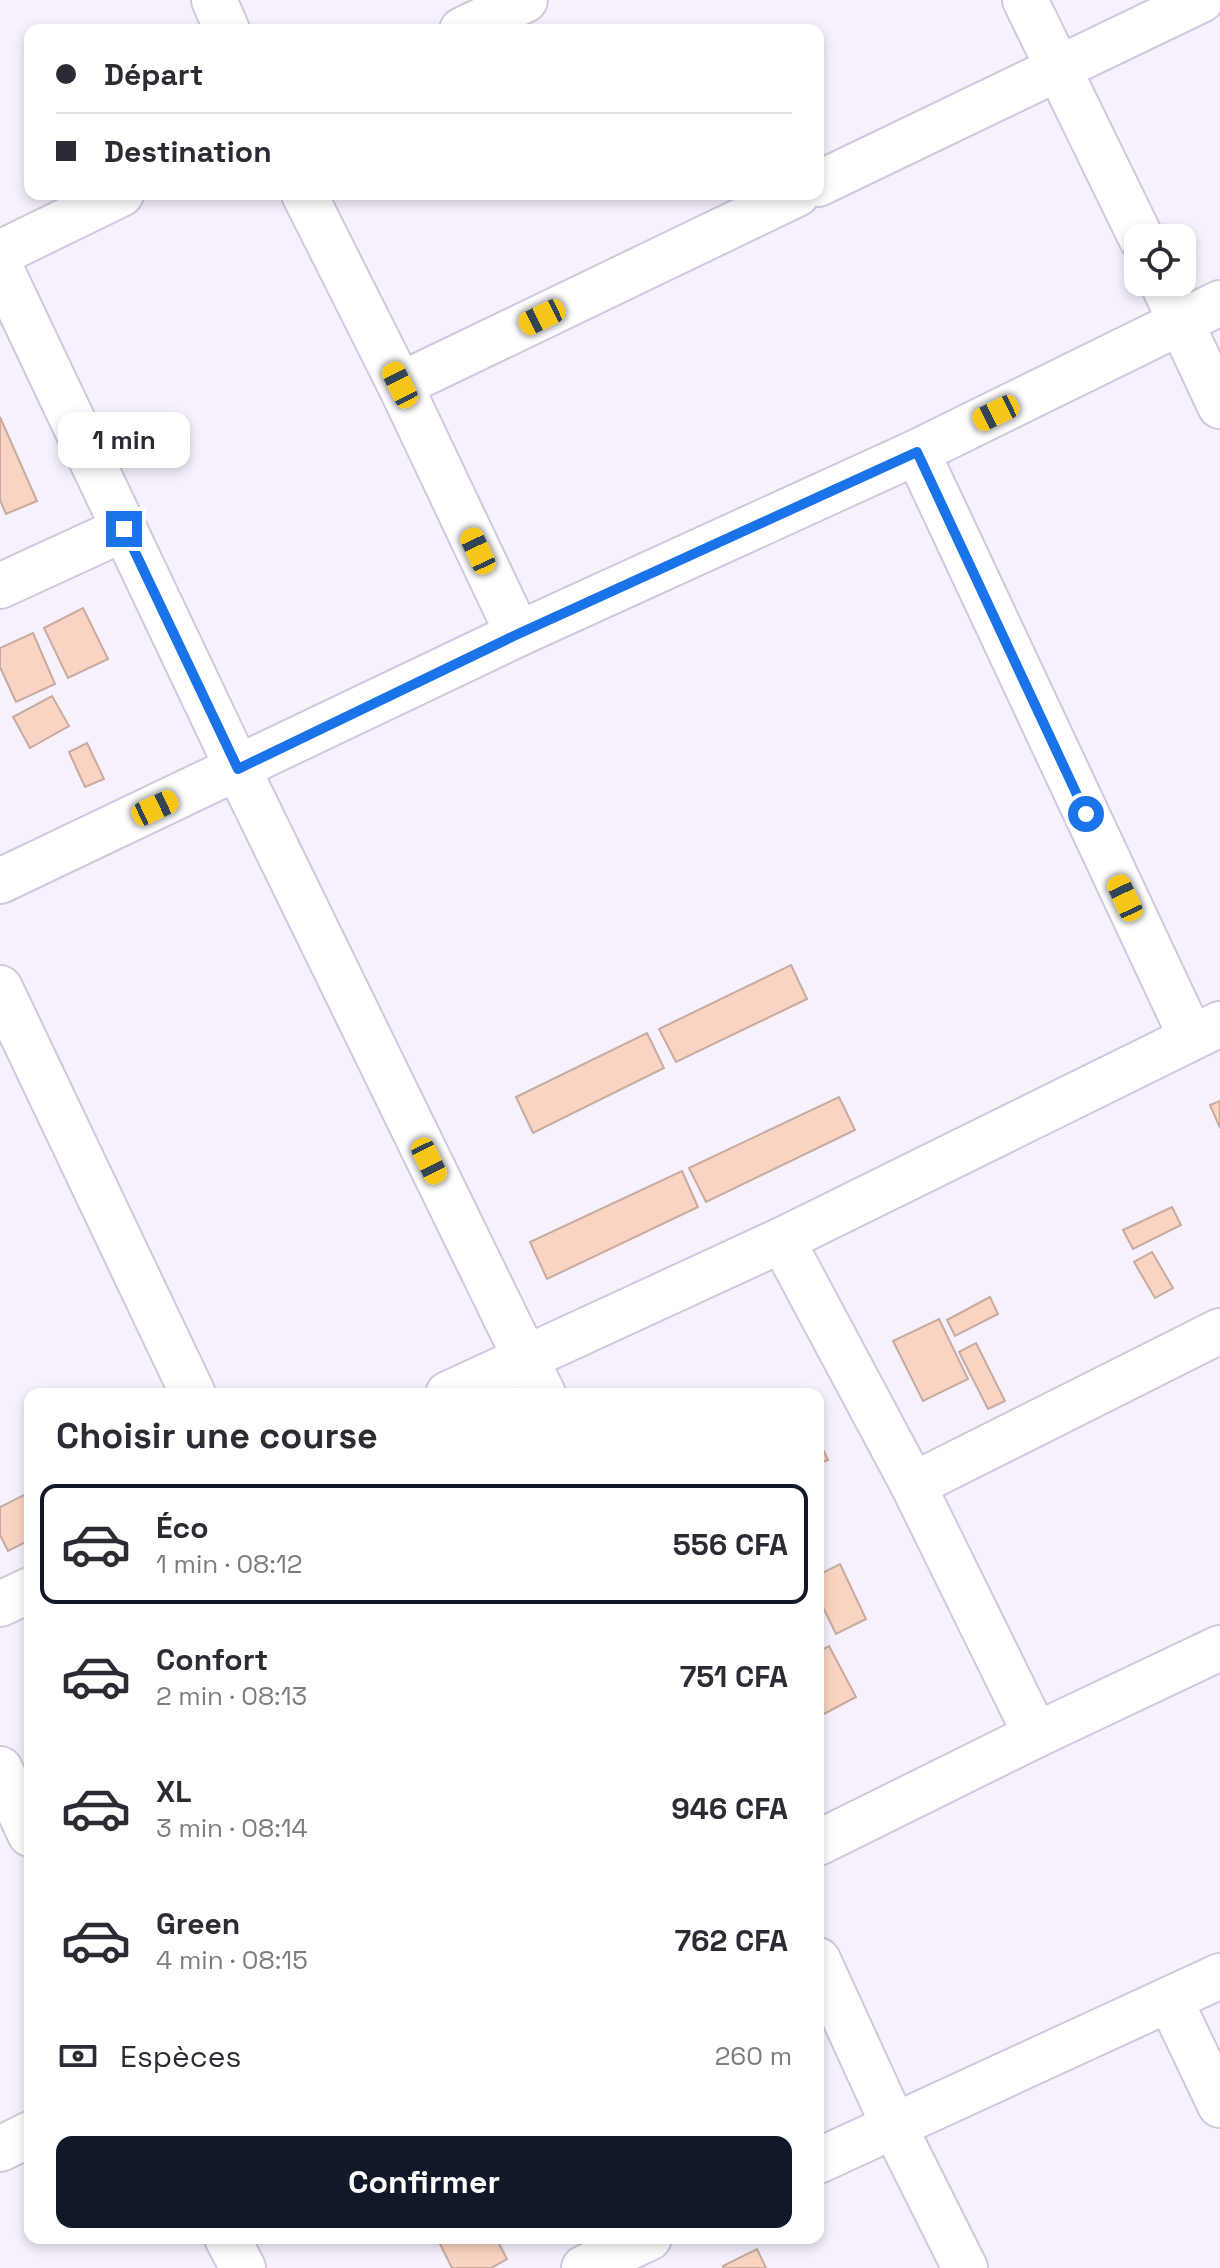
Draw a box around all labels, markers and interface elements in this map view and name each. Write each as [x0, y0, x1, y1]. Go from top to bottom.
text: Départ [104, 55, 203, 94]
text: Destination [104, 132, 272, 171]
map controls [1124, 224, 1196, 296]
button: locate [1124, 224, 1196, 296]
car [515, 296, 569, 338]
car [378, 358, 422, 412]
car [969, 392, 1023, 434]
callout: 1 min [58, 413, 190, 469]
text: 1 min [92, 423, 156, 457]
route end [106, 511, 142, 547]
car [457, 524, 499, 578]
car [128, 787, 182, 829]
route start [1068, 796, 1104, 832]
car [1104, 871, 1146, 925]
car [408, 1134, 450, 1188]
text: Choisir une course [56, 1413, 378, 1459]
icon: car [60, 1508, 132, 1580]
text: Éco [156, 1508, 209, 1547]
text: 556 CFA [673, 1525, 788, 1564]
text: 1 min · 08:12 [156, 1547, 302, 1581]
icon: car [60, 1640, 132, 1712]
text: Confort [156, 1640, 268, 1679]
text: 751 CFA [680, 1657, 788, 1696]
text: 2 min · 08:13 [156, 1679, 307, 1713]
icon: car [60, 1772, 132, 1844]
text: XL [156, 1772, 192, 1811]
text: 946 CFA [671, 1789, 788, 1828]
text: 3 min · 08:14 [156, 1811, 308, 1845]
icon: car [60, 1904, 132, 1976]
text: Green [156, 1904, 240, 1943]
text: 762 CFA [675, 1921, 788, 1960]
text: 4 min · 08:15 [156, 1943, 308, 1977]
icon: cash [56, 2034, 100, 2078]
text: Espèces [120, 2037, 241, 2076]
text: 260 m [715, 2039, 792, 2073]
button: Confirmer [56, 2136, 792, 2228]

